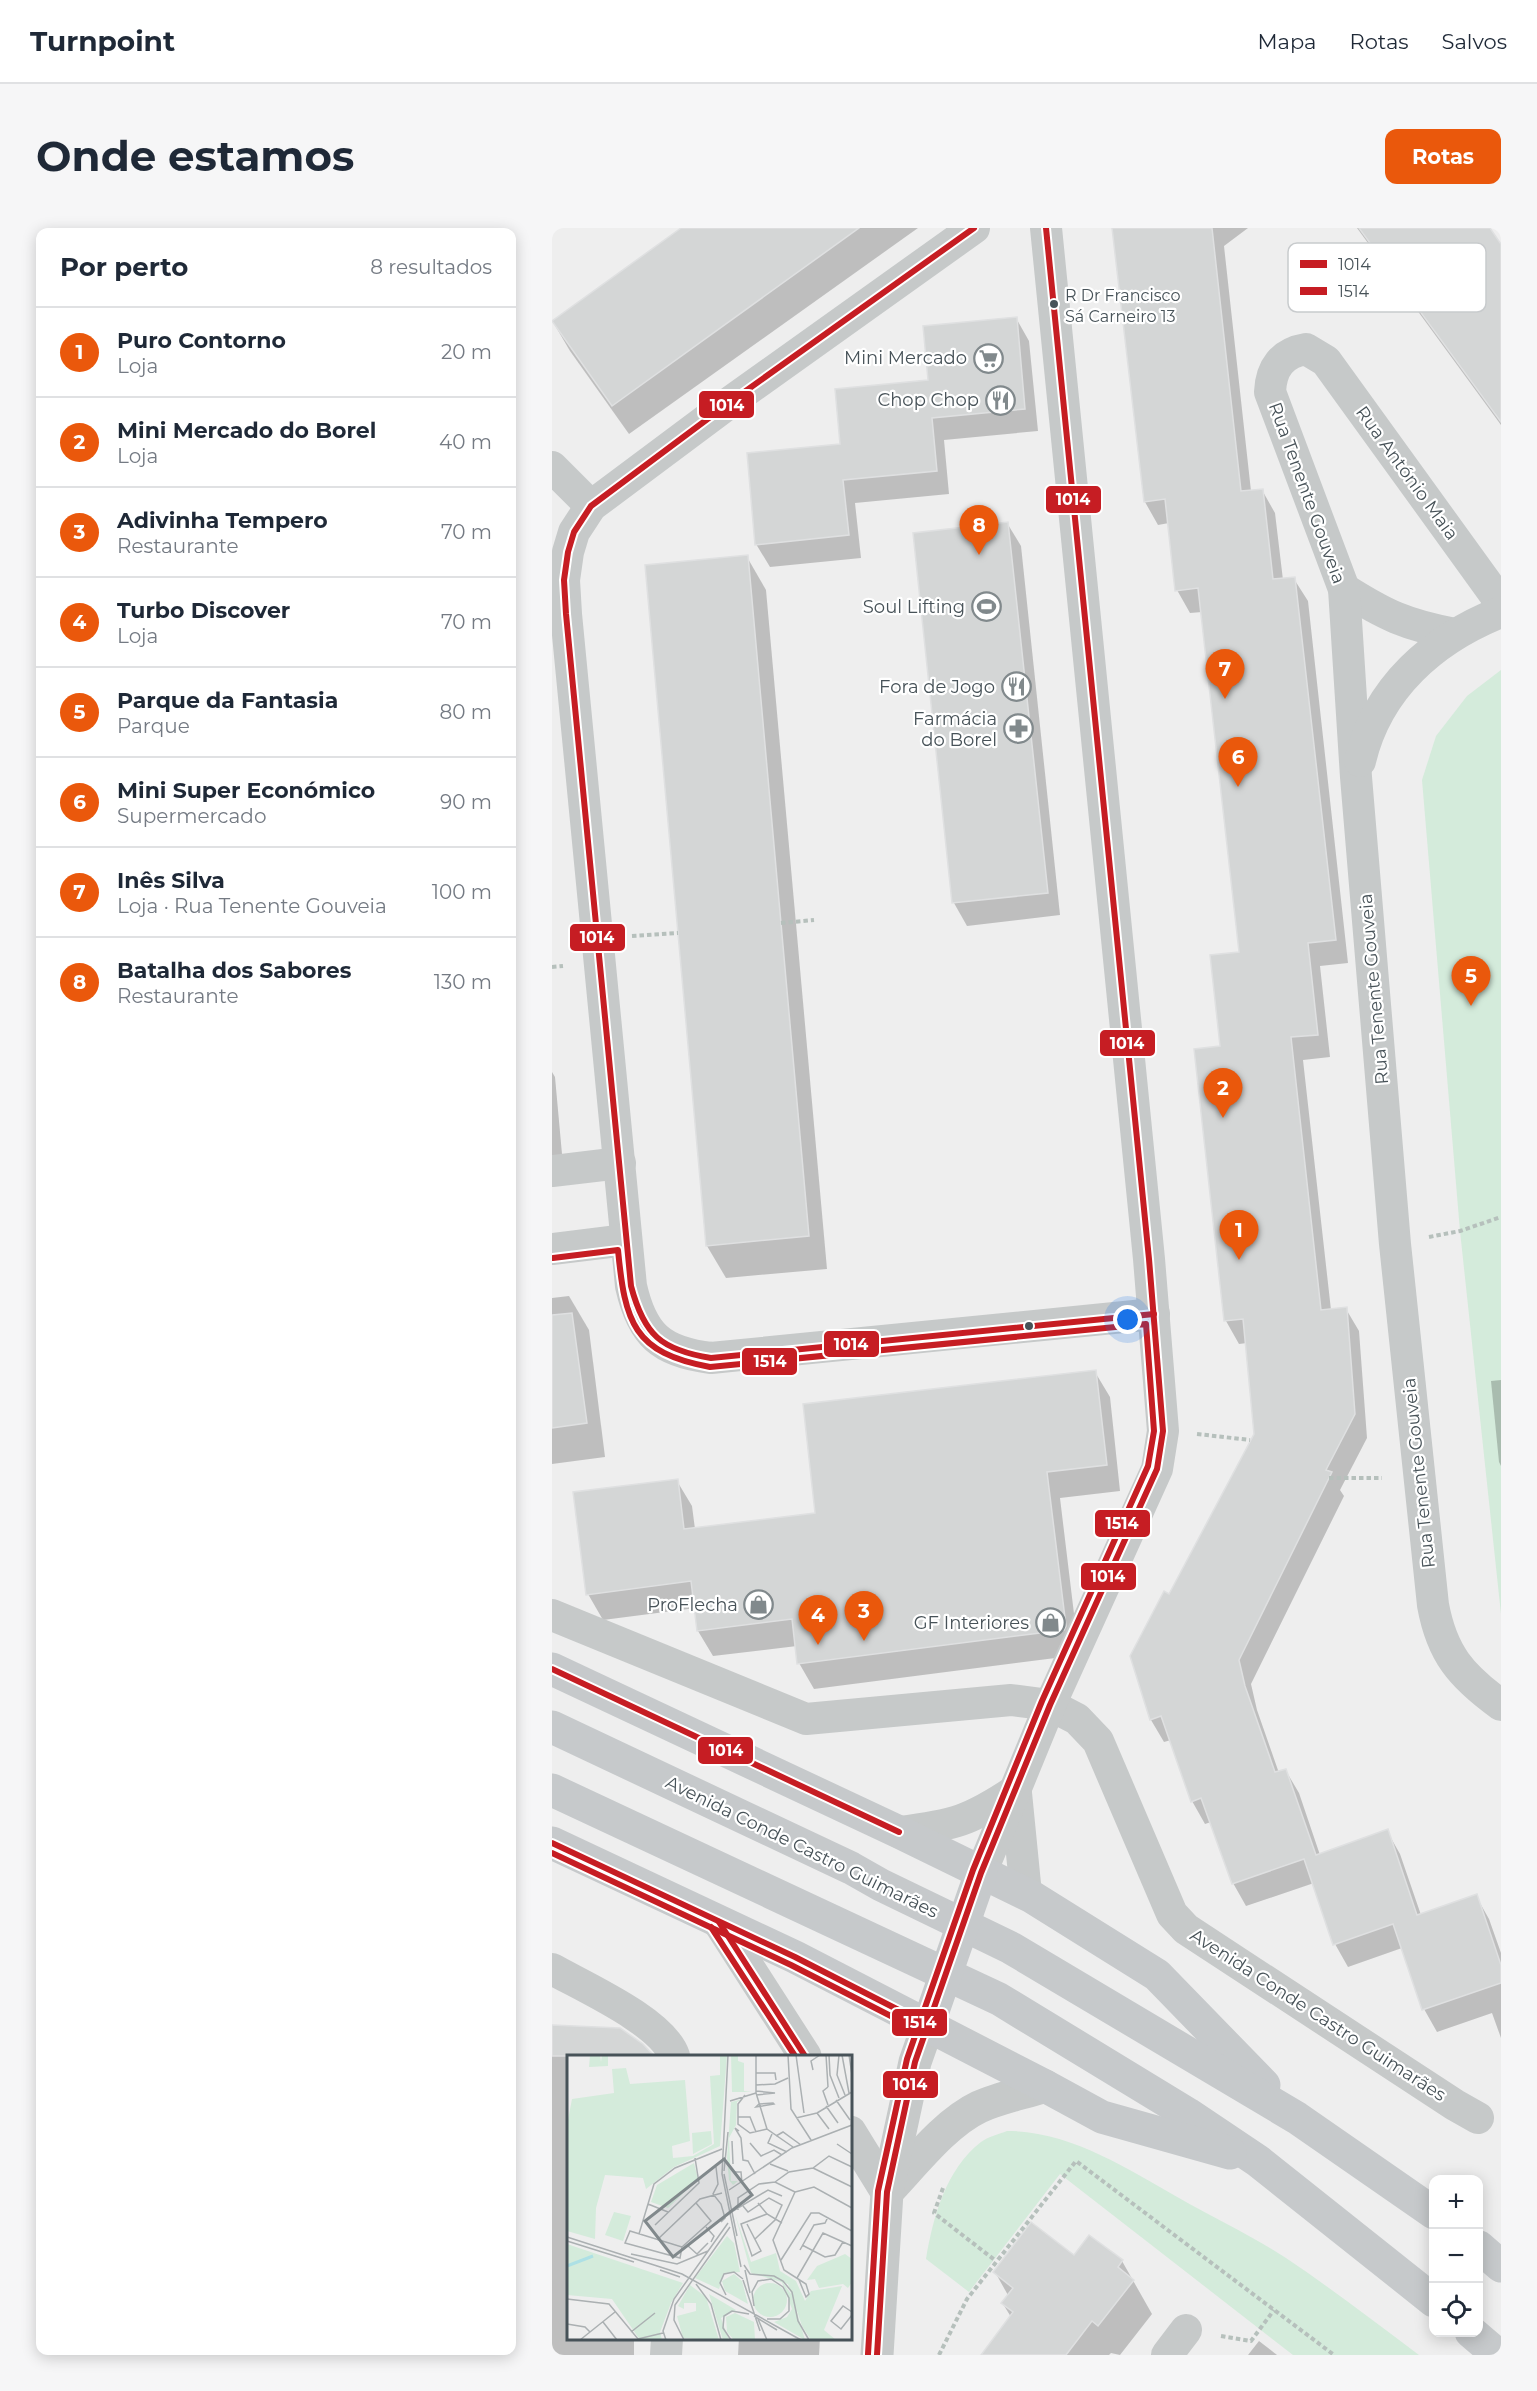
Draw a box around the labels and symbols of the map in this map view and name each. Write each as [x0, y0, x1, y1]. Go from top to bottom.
legend [1288, 243, 1486, 312]
text: 1014 [1338, 255, 1371, 274]
text: 1514 [1338, 282, 1370, 301]
place label: R Dr Francisco Sá Carneiro 13 [1065, 286, 1180, 326]
marker: R Dr Francisco Sá Carneiro 13 [1048, 298, 1060, 310]
supermarket icon: Mini Mercado [972, 342, 1004, 374]
place label: Mini Mercado [844, 347, 967, 369]
restaurant icon: Chop Chop [984, 384, 1016, 416]
place label: Chop Chop [877, 389, 979, 411]
line badge: 1014 [698, 390, 755, 419]
text: 1014 [710, 396, 744, 415]
street label: Rua Tenente Gouveia [1264, 399, 1350, 587]
street label: Rua António Maia [1351, 402, 1463, 544]
line badge: 1014 [1045, 485, 1102, 514]
text: 1014 [1056, 490, 1090, 509]
pin: 8 [960, 506, 998, 555]
sports icon: Soul Lifting [970, 591, 1002, 623]
place label: Soul Lifting [863, 596, 965, 618]
pin: 7 [1206, 650, 1244, 699]
restaurant icon: Fora de Jogo [1000, 671, 1032, 703]
place label: Fora de Jogo [879, 676, 995, 698]
place label: Farmácia do Borel [913, 708, 997, 751]
pharmacy icon: Farmácia do Borel [1002, 713, 1034, 745]
pin: 6 [1218, 738, 1258, 787]
street label: Rua Tenente Gouveia [1355, 893, 1393, 1085]
line badge: 1014 [569, 923, 626, 952]
text: 1014 [580, 928, 614, 947]
pin: 5 [1452, 956, 1490, 1006]
line badge: 1014 [1099, 1029, 1156, 1057]
text: 1014 [1110, 1034, 1144, 1053]
pin: 2 [1204, 1068, 1242, 1118]
pin: 1 [1220, 1210, 1258, 1260]
your location [1113, 1305, 1142, 1334]
unlabelled marker [1023, 1320, 1035, 1332]
line badge: 1014 [823, 1330, 880, 1358]
text: 1014 [834, 1335, 868, 1354]
line badge: 1514 [741, 1347, 798, 1376]
text: 1514 [753, 1352, 787, 1371]
street label: Rua Tenente Gouveia [1398, 1377, 1440, 1569]
line badge: 1514 [1094, 1509, 1151, 1538]
text: 1514 [1105, 1514, 1139, 1533]
line badge: 1014 [1080, 1562, 1137, 1591]
text: 1014 [1091, 1567, 1125, 1586]
shop icon: ProFlecha [743, 1589, 775, 1621]
pin: 3 [844, 1592, 884, 1641]
place label: ProFlecha [647, 1594, 738, 1616]
pin: 4 [798, 1596, 838, 1645]
shop icon: GF Interiores [1034, 1607, 1066, 1639]
place label: GF Interiores [914, 1612, 1029, 1634]
line badge: 1014 [697, 1736, 754, 1765]
text: 1014 [709, 1741, 743, 1760]
street label: Avenida Conde Castro Guimarães [662, 1771, 942, 1923]
street label: Avenida Conde Castro Guimarães [1186, 1924, 1450, 2106]
line badge: 1514 [891, 2008, 948, 2037]
text: 1514 [903, 2013, 937, 2032]
inset map [567, 2055, 852, 2340]
line badge: 1014 [882, 2070, 939, 2099]
text: 1014 [893, 2075, 927, 2094]

